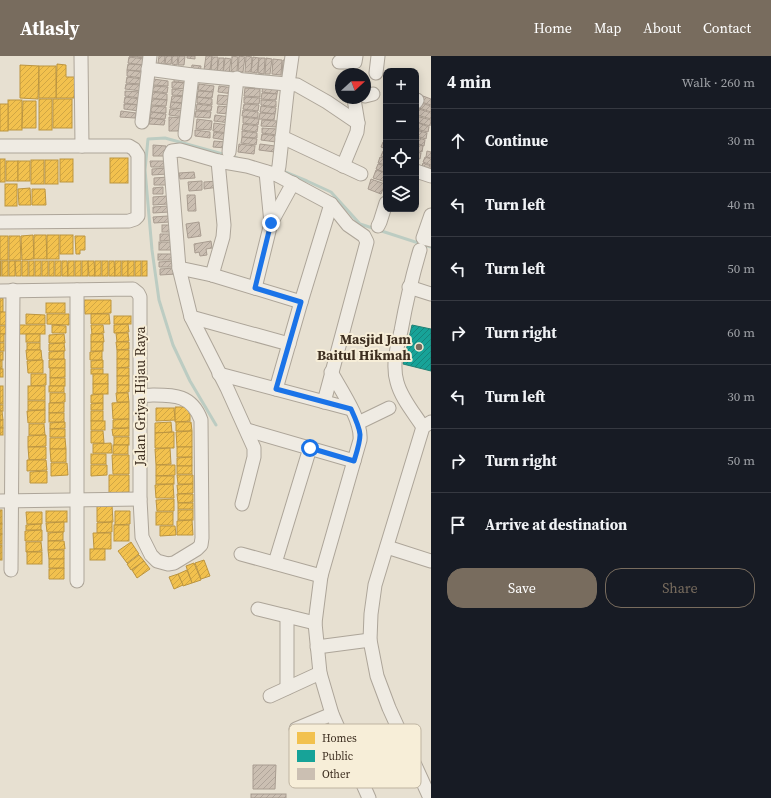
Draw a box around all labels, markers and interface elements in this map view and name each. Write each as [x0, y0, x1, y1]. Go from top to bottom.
text: Atlasly [20, 15, 80, 41]
text: Home [534, 18, 572, 38]
text: Map [594, 18, 621, 38]
text: About [643, 18, 681, 38]
text: Contact [703, 18, 751, 38]
north arrow [335, 68, 371, 104]
map controls [383, 68, 419, 212]
button: + [383, 68, 419, 104]
text: 4 min [447, 70, 491, 94]
text: Walk · 260 m [682, 74, 755, 91]
button: − [383, 104, 419, 140]
icon: ahead [447, 130, 469, 152]
text: Continue [485, 130, 548, 151]
text: 30 m [727, 132, 755, 149]
button: locate [383, 140, 419, 176]
button: layers [383, 176, 419, 212]
icon: left [447, 194, 469, 216]
text: Turn left [485, 194, 545, 215]
text: 40 m [727, 196, 755, 213]
route end [262, 214, 280, 232]
icon: left [447, 258, 469, 280]
text: Turn left [485, 258, 545, 279]
text: 50 m [727, 260, 755, 277]
icon: right [447, 322, 469, 344]
text: Turn right [485, 322, 557, 343]
text: 60 m [727, 324, 755, 341]
street label: Jalan Griya Hijau Raya [130, 325, 150, 467]
place label: Masjid Jam Baitul Hikmah [317, 329, 411, 365]
marker: Masjid Jam Baitul Hikmah [414, 342, 424, 352]
icon: left [447, 386, 469, 408]
text: Turn left [485, 386, 545, 407]
text: 30 m [727, 388, 755, 405]
route start [301, 439, 319, 457]
icon: right [447, 450, 469, 472]
text: Turn right [485, 450, 557, 471]
text: 50 m [727, 452, 755, 469]
icon: arrive [447, 514, 469, 536]
text: Arrive at destination [485, 514, 627, 535]
button: Save [447, 568, 597, 608]
button: Share [605, 568, 755, 608]
legend [289, 724, 421, 788]
text: Homes [322, 731, 357, 746]
text: Public [322, 749, 354, 764]
text: Other [322, 767, 351, 782]

